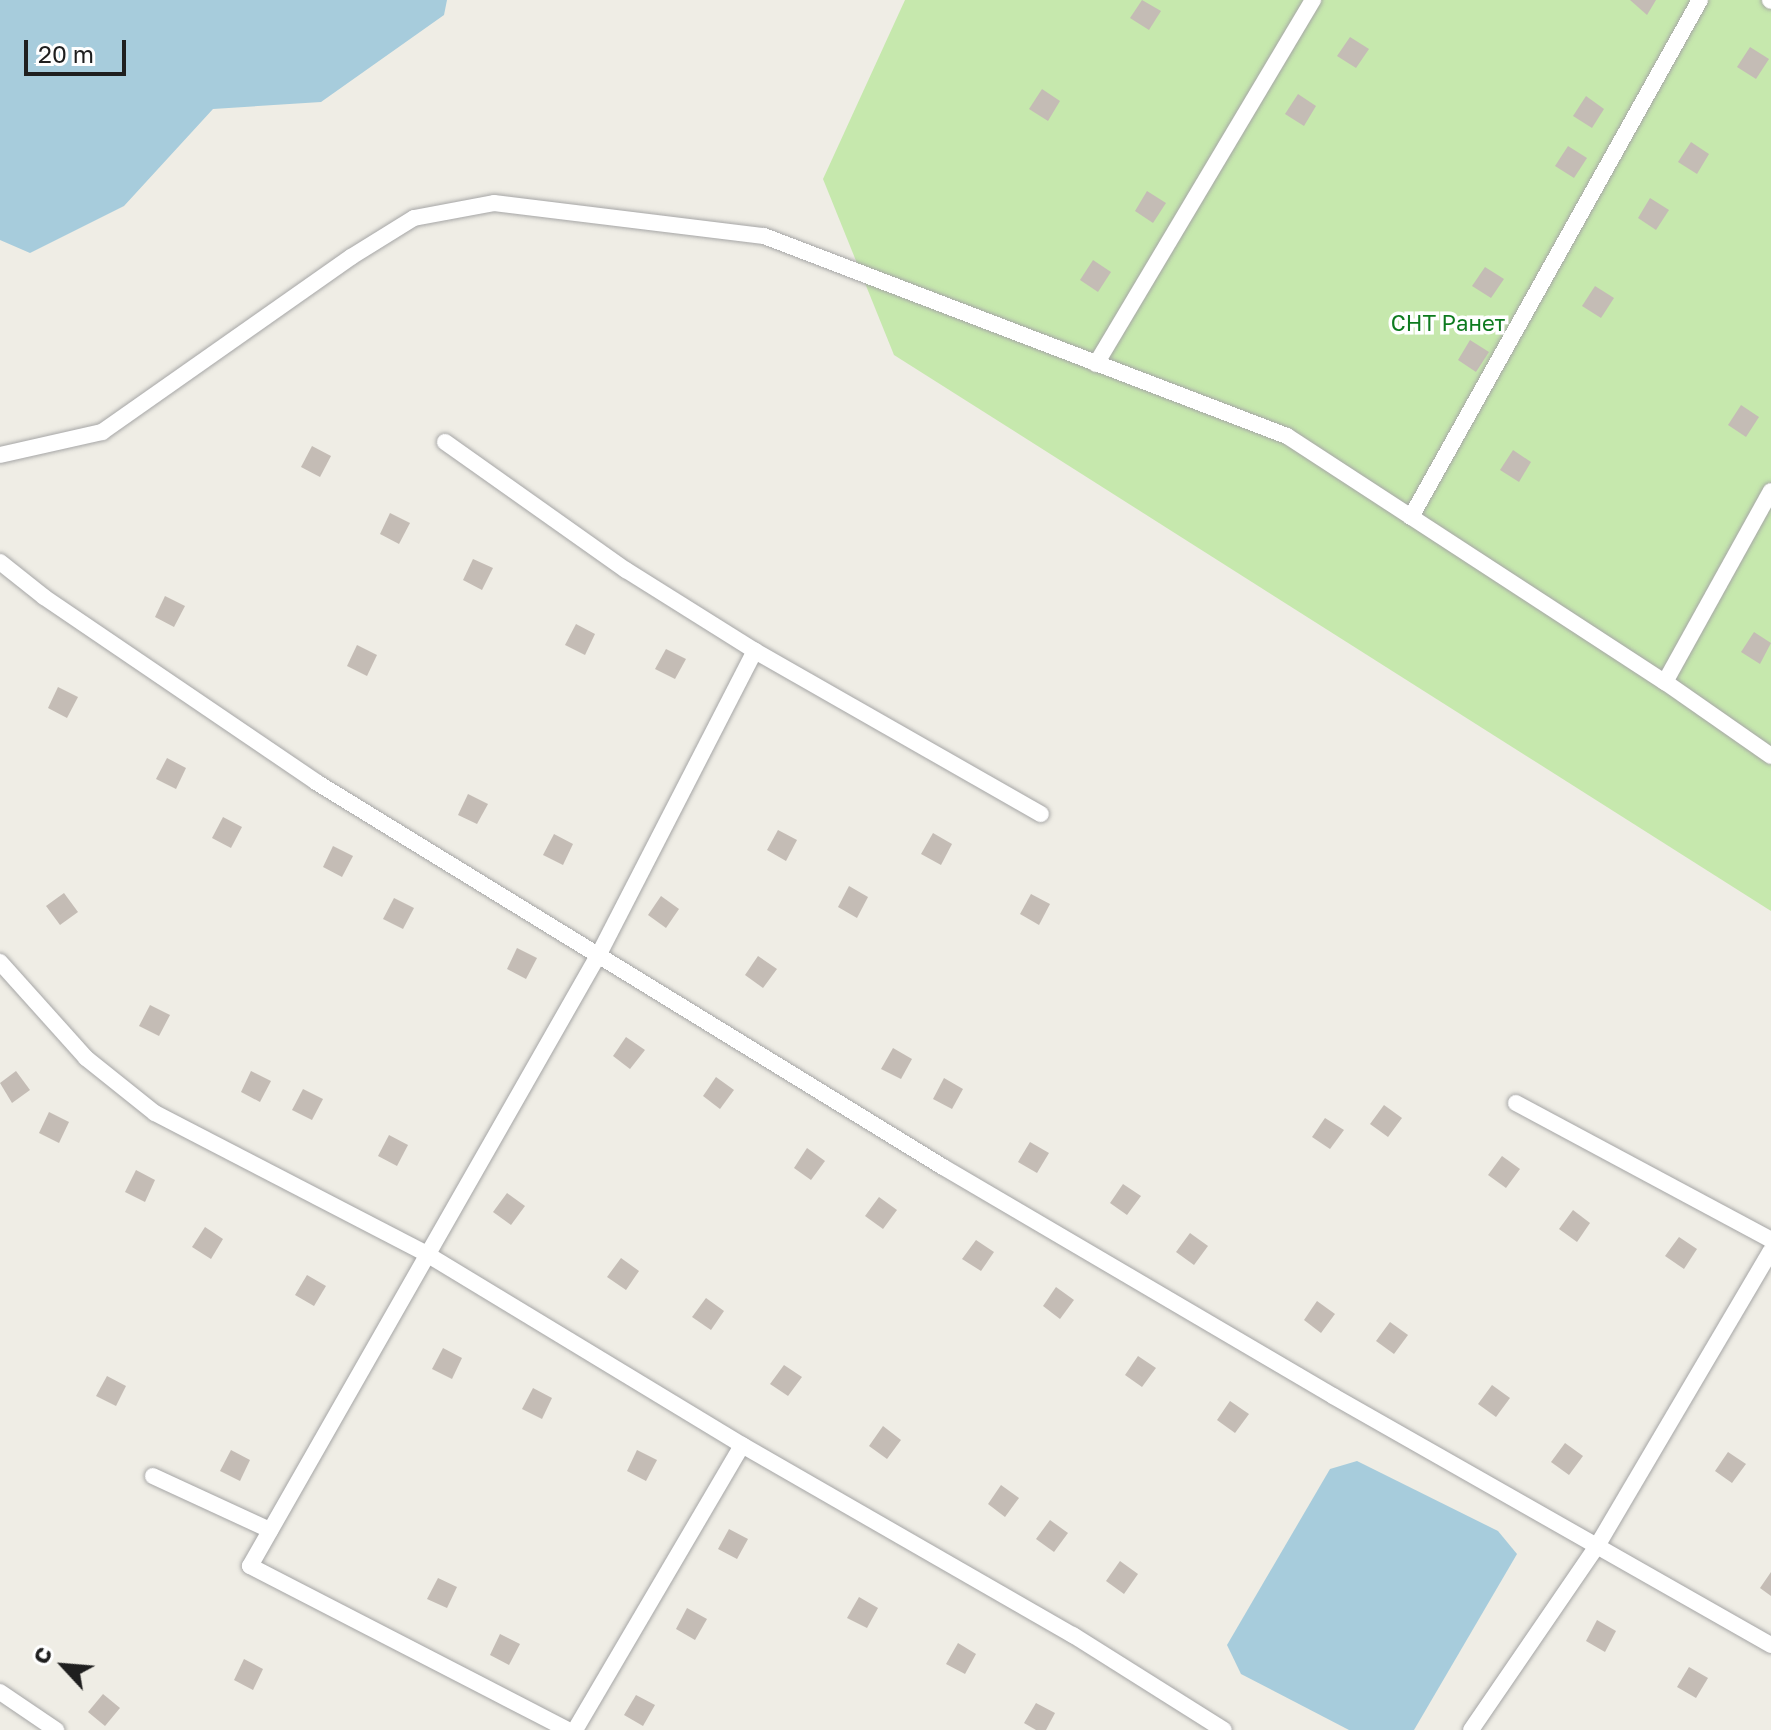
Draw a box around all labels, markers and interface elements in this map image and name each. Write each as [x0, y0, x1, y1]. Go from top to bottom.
scale bar [28, 24, 130, 74]
text: 20 m [38, 39, 94, 68]
park label: СНТ Ранет [1391, 310, 1505, 336]
north arrow [24, 1626, 104, 1706]
text: С [26, 1642, 58, 1668]

